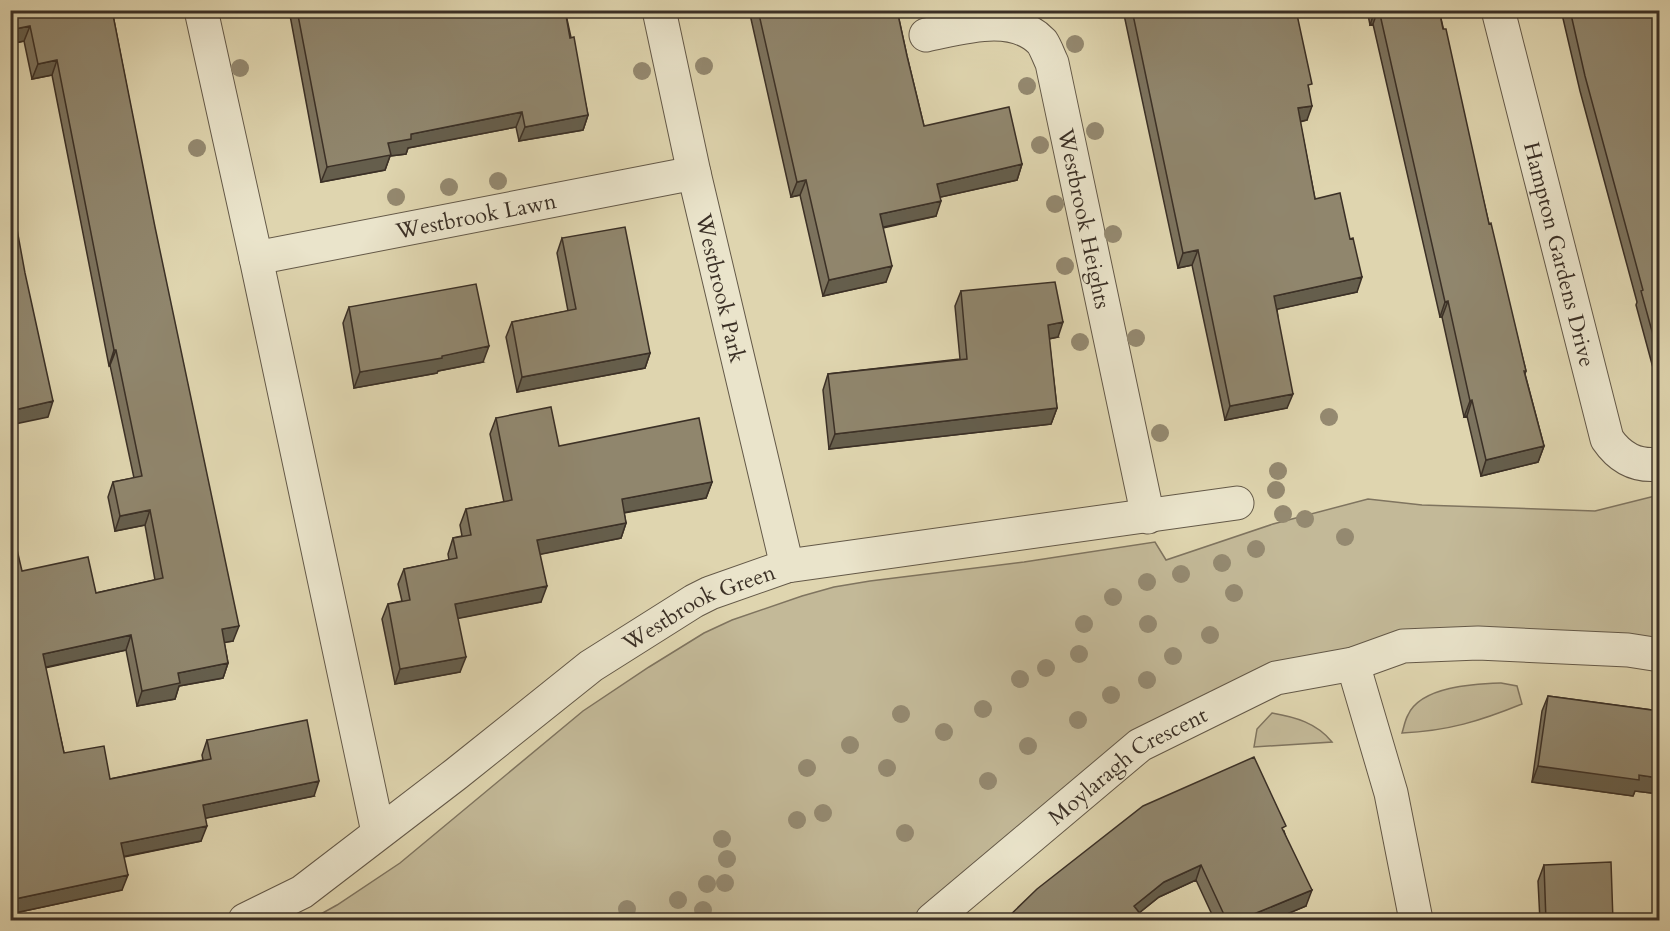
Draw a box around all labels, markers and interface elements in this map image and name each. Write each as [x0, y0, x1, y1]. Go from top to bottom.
street label: Westbrook Heights [1050, 125, 1118, 312]
street label: Hampton Gardens Drive [1516, 139, 1602, 370]
street label: Westbrook Lawn [392, 186, 559, 247]
street label: Westbrook Park [688, 210, 752, 366]
street label: Westbrook Green [616, 557, 780, 659]
street label: Moylaragh Crescent [1042, 700, 1212, 832]

